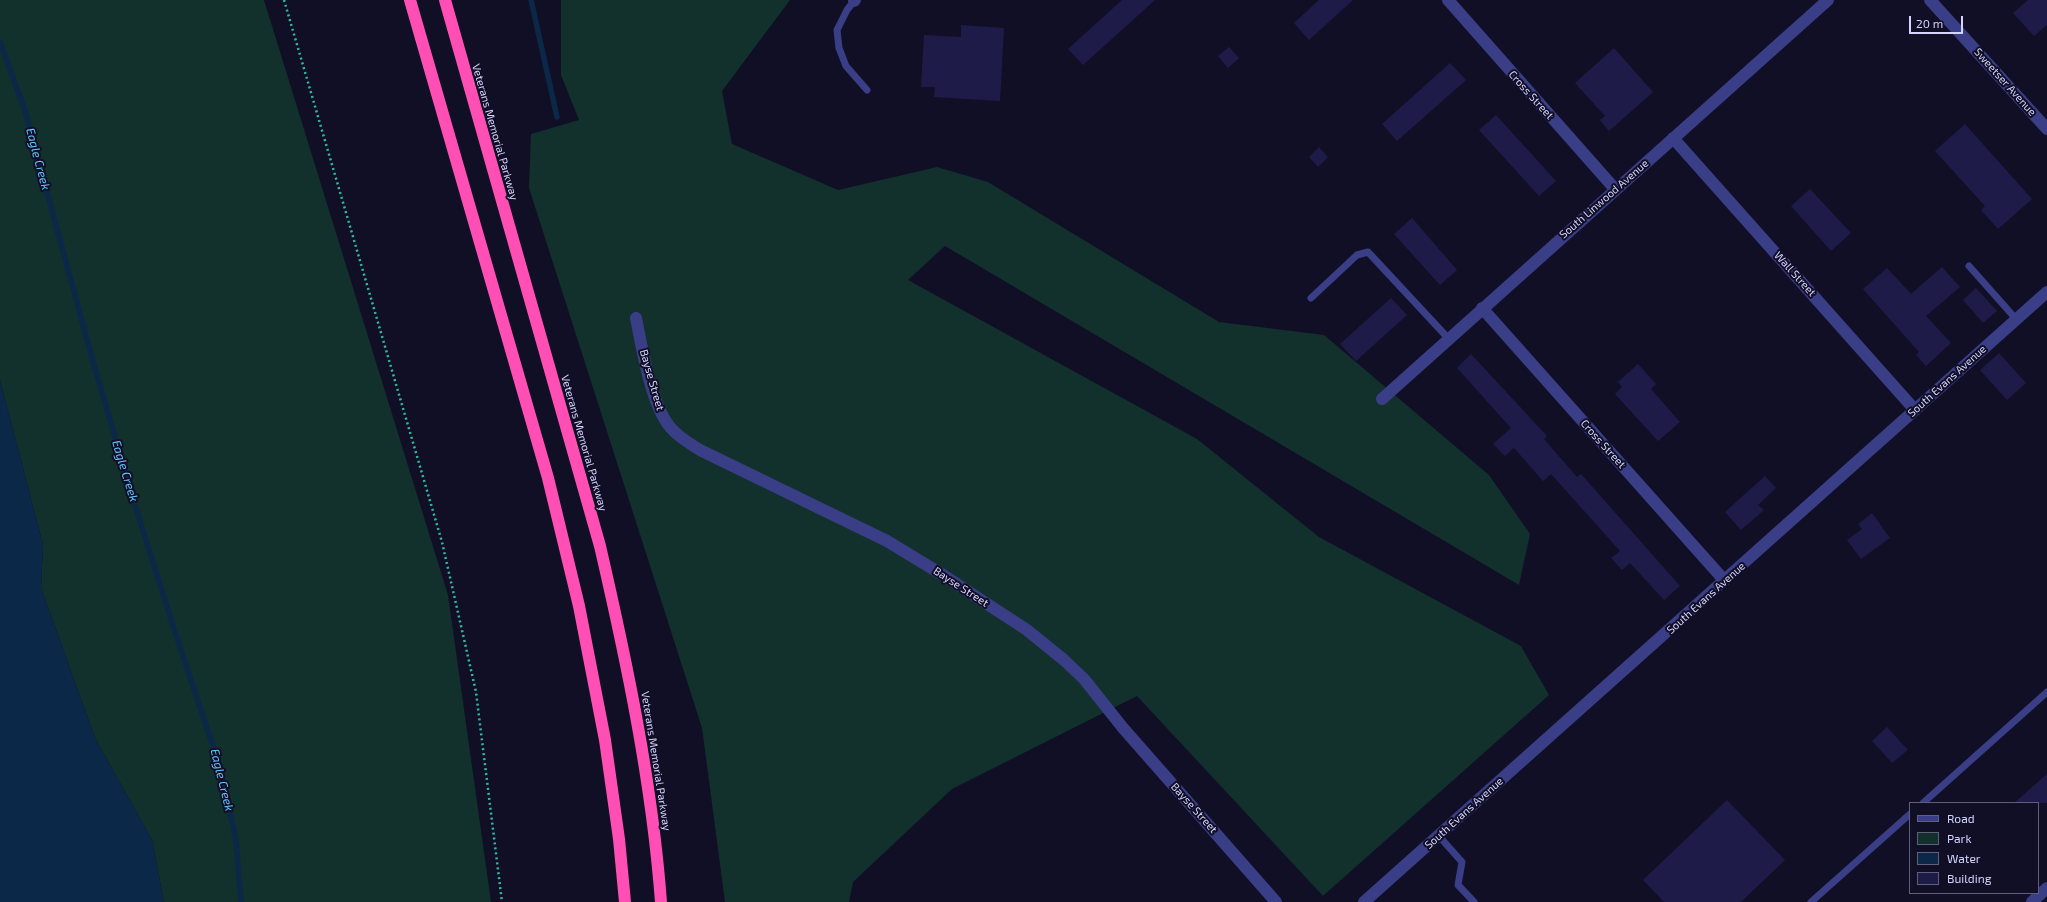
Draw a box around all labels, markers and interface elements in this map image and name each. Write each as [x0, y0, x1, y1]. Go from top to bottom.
scale bar [1911, 8, 1965, 34]
text: 20 m [1916, 16, 1943, 30]
street label: Sweetser Avenue [1971, 45, 2039, 119]
street label: Veterans Memorial Parkway [469, 62, 521, 202]
street label: Cross Street [1506, 68, 1556, 122]
water label: Eagle Creek [23, 126, 53, 192]
street label: South Linwood Avenue [1557, 157, 1651, 241]
street label: Wall Street [1771, 249, 1819, 299]
street label: South Evans Avenue [1905, 342, 1989, 420]
street label: Bayse Street [637, 348, 667, 412]
street label: Veterans Memorial Parkway [558, 373, 610, 513]
street label: Cross Street [1578, 417, 1628, 471]
water label: Eagle Creek [109, 438, 141, 504]
street label: South Evans Avenue [1664, 559, 1748, 637]
street label: Bayse Street [931, 564, 991, 610]
street label: Veterans Memorial Parkway [638, 690, 674, 832]
water label: Eagle Creek [207, 747, 237, 813]
street label: South Evans Avenue [1422, 774, 1506, 852]
street label: Bayse Street [1168, 780, 1220, 836]
legend [1909, 802, 2039, 894]
text: Road [1947, 811, 1975, 825]
text: Park [1947, 831, 1972, 845]
text: Water [1947, 851, 1981, 865]
text: Building [1947, 871, 1991, 885]

